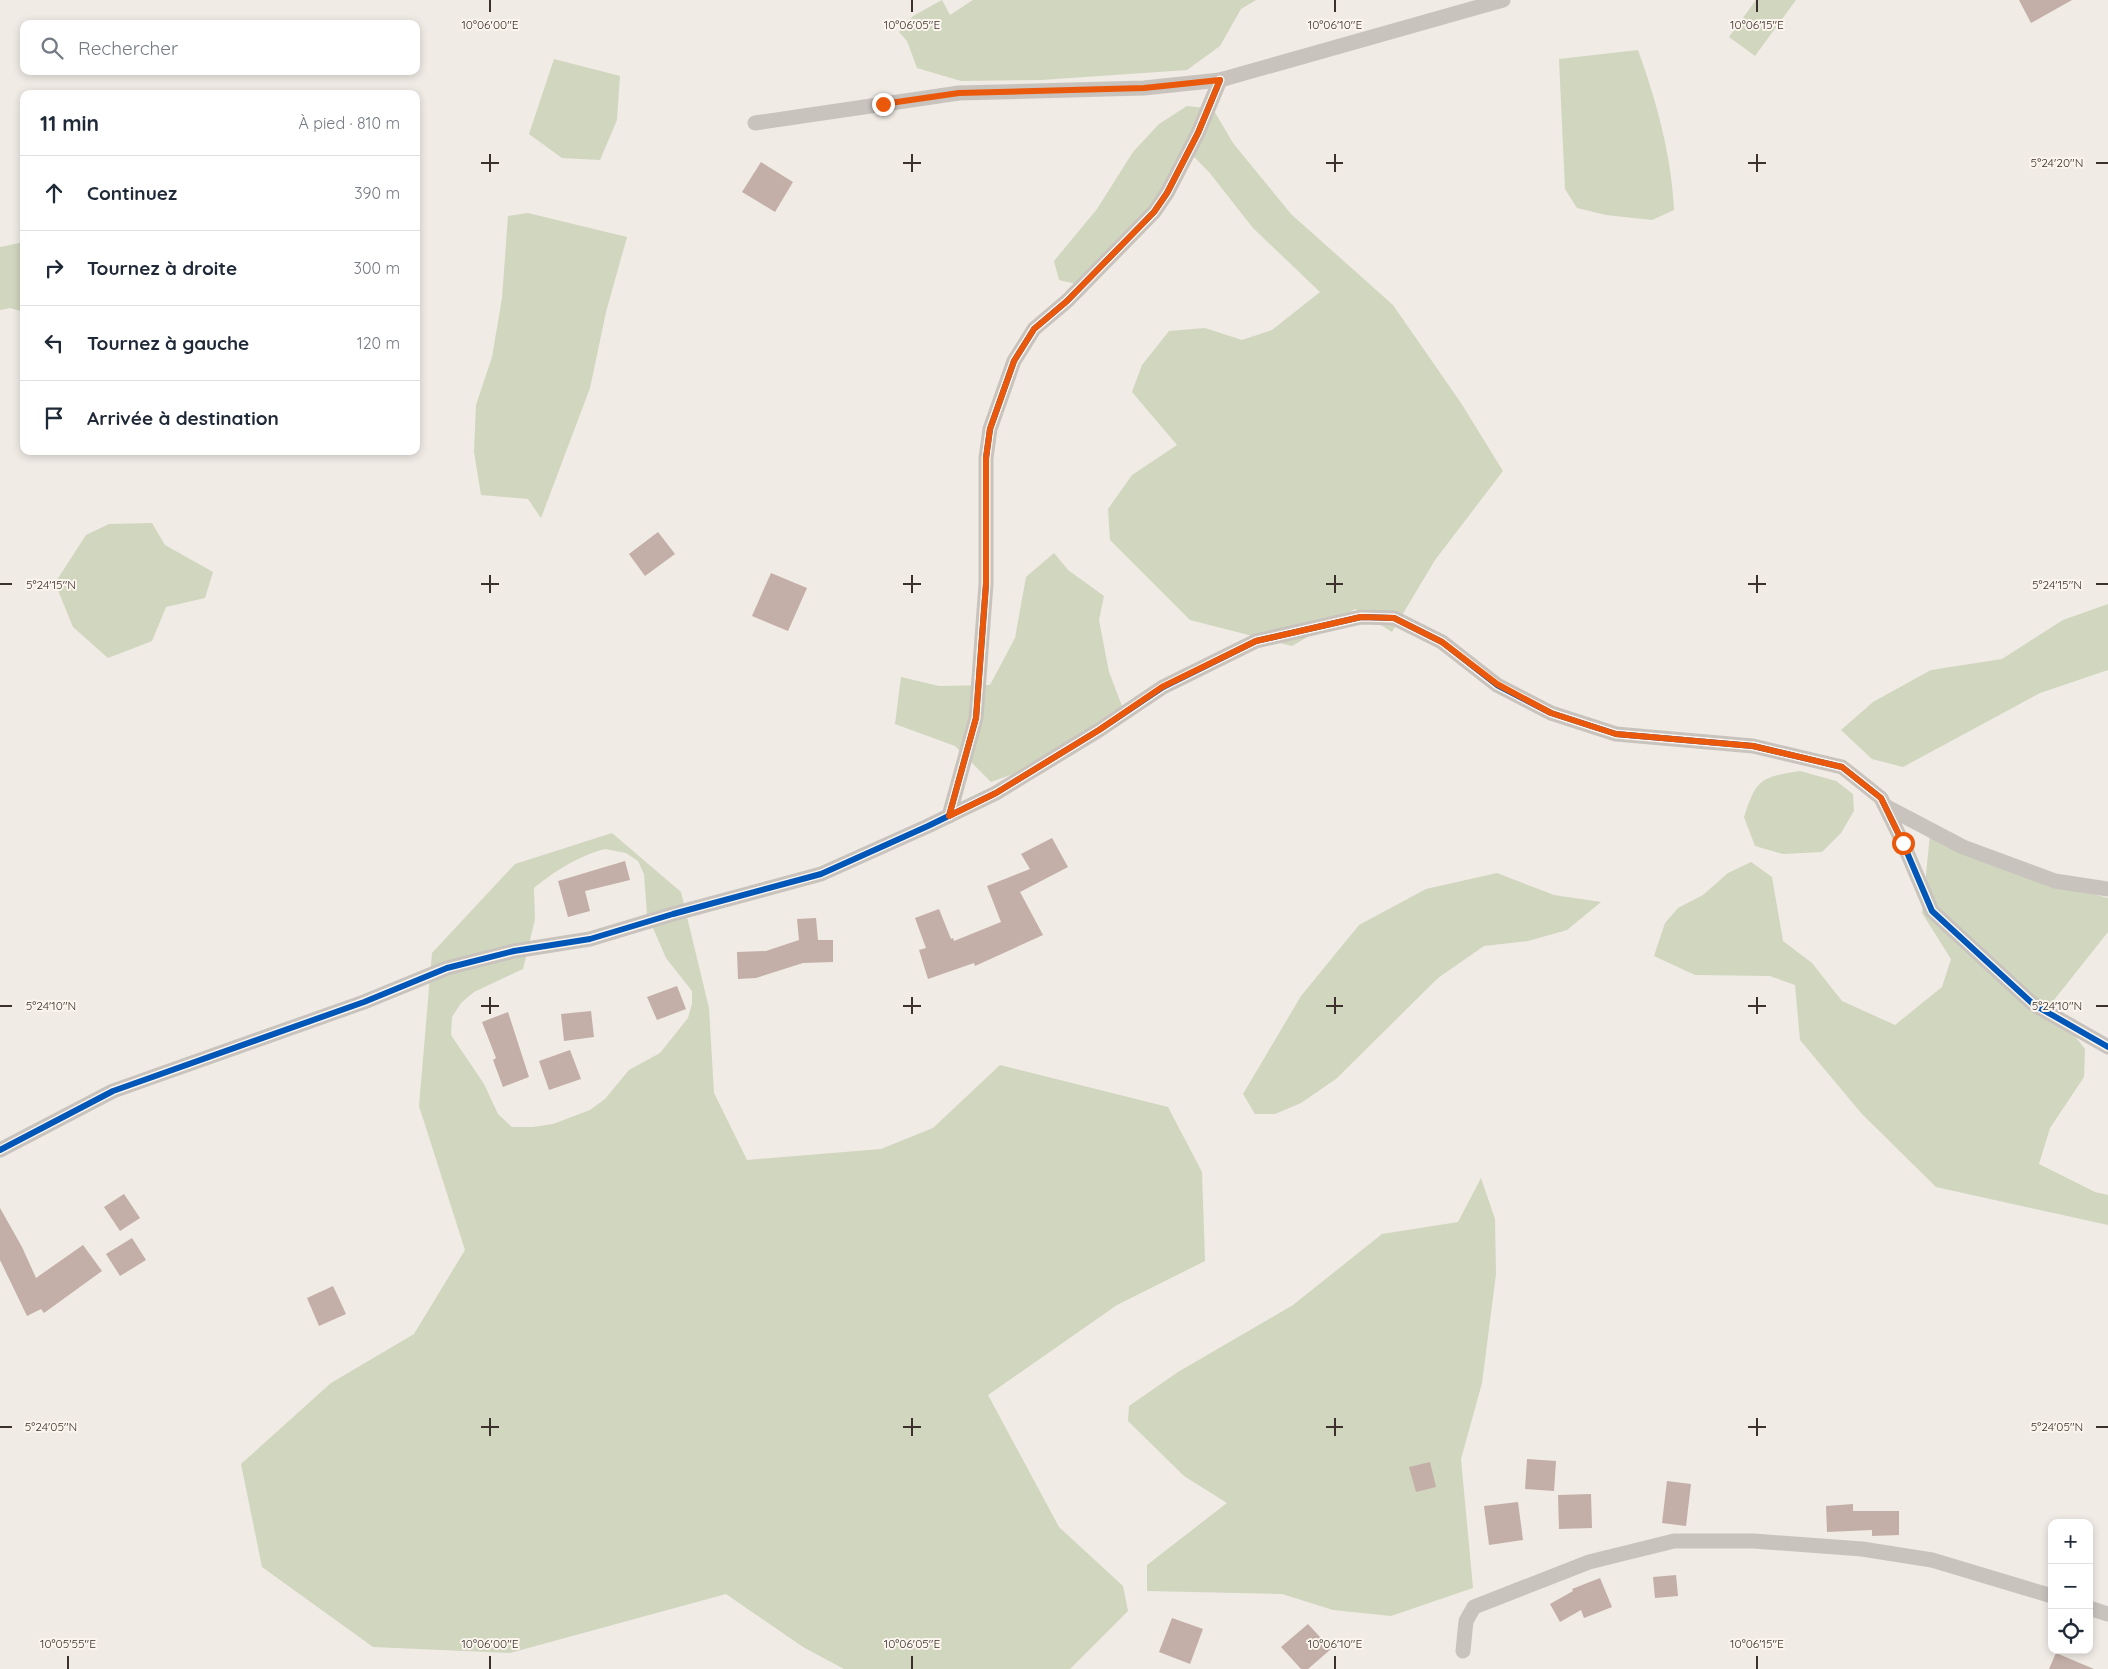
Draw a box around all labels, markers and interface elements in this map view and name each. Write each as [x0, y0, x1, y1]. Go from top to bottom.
text: 10°06'00"E [461, 17, 519, 32]
text: 10°06'05"E [884, 17, 940, 32]
text: 10°06'10"E [1308, 17, 1362, 32]
text: 10°06'15"E [1730, 17, 1784, 32]
search box [20, 20, 420, 75]
icon: search [38, 34, 66, 62]
text: Rechercher [78, 36, 178, 60]
route end [872, 93, 895, 116]
text: 11 min [40, 110, 99, 136]
text: À pied · 810 m [299, 113, 400, 133]
text: 5°24'20"N [2031, 155, 2083, 170]
icon: ahead [40, 179, 68, 207]
text: Continuez [87, 181, 177, 205]
text: 390 m [354, 183, 400, 203]
icon: right [40, 254, 68, 282]
text: Tournez à droite [87, 256, 237, 280]
text: 300 m [354, 258, 400, 278]
icon: left [40, 329, 68, 357]
text: Tournez à gauche [87, 331, 249, 355]
text: 120 m [357, 333, 400, 353]
icon: arrive [40, 404, 68, 432]
text: Arrivée à destination [87, 406, 279, 430]
text: 5°24'15"N [26, 577, 76, 592]
text: 5°24'15"N [2032, 577, 2082, 592]
route start [1892, 832, 1915, 855]
text: 5°24'10"N [26, 998, 76, 1013]
text: 5°24'10"N [2032, 998, 2082, 1013]
text: 5°24'05"N [25, 1419, 77, 1434]
text: 5°24'05"N [2031, 1419, 2083, 1434]
map controls [2048, 1519, 2093, 1654]
button: + [2048, 1519, 2093, 1564]
button: − [2048, 1564, 2093, 1609]
button: locate [2048, 1609, 2093, 1654]
text: 10°05'55"E [40, 1636, 96, 1651]
text: 10°06'00"E [461, 1636, 519, 1651]
text: 10°06'05"E [884, 1636, 940, 1651]
text: 10°06'10"E [1308, 1636, 1362, 1651]
text: 10°06'15"E [1730, 1636, 1784, 1651]

